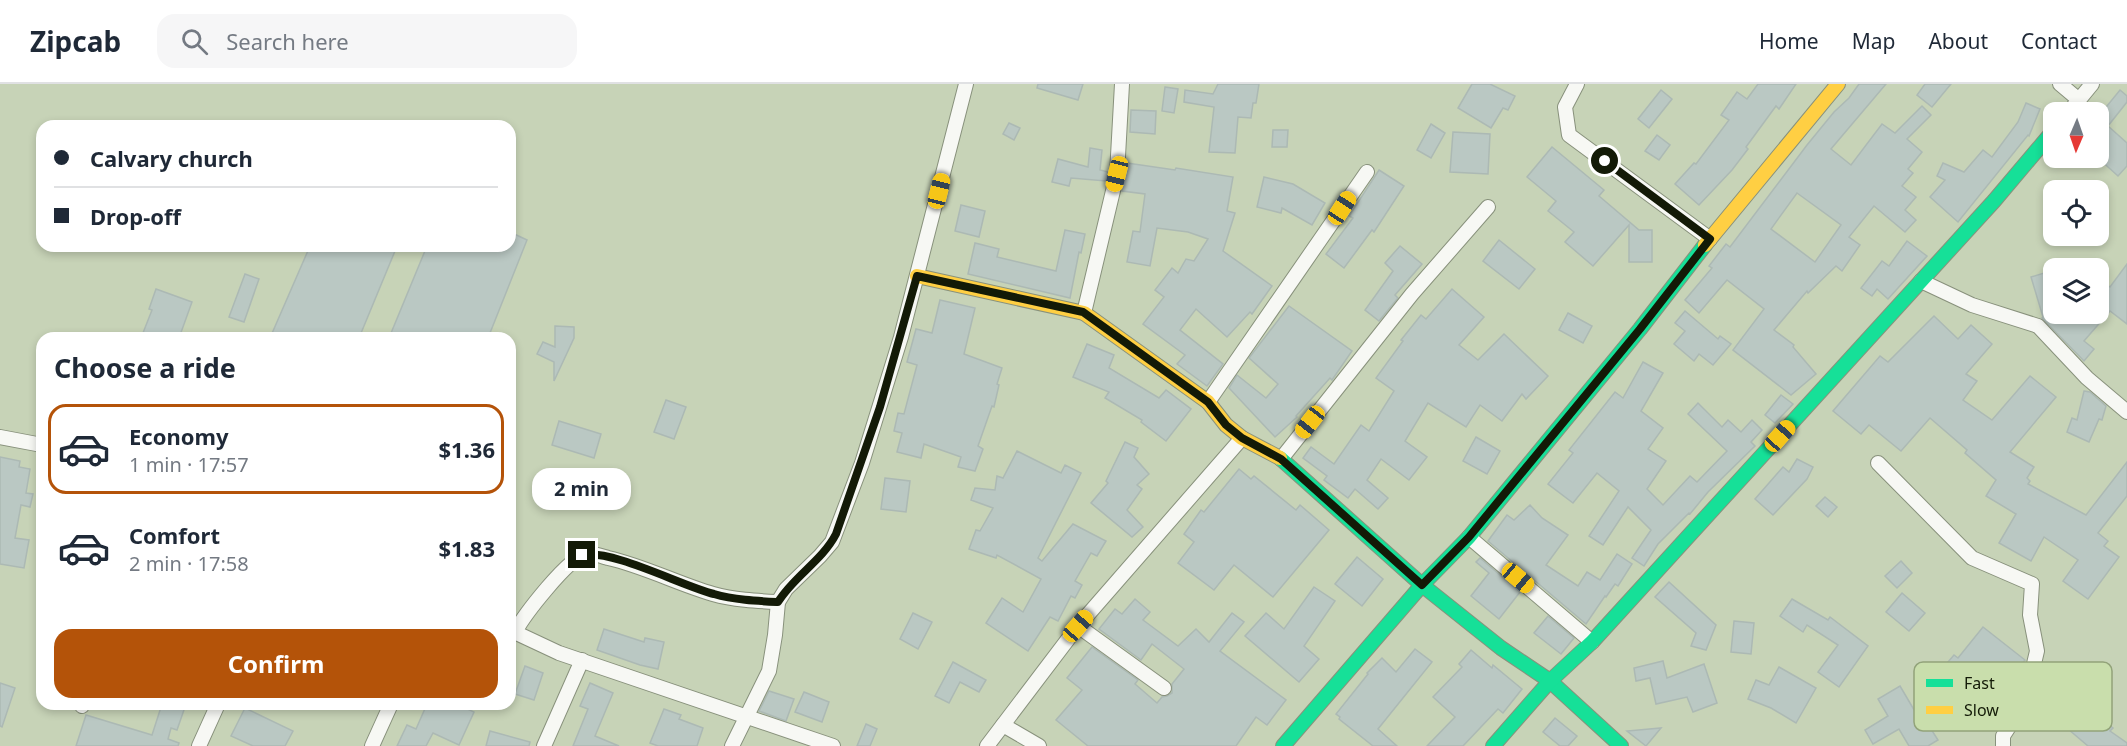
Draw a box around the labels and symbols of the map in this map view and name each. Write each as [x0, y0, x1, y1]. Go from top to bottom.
north arrow [2043, 102, 2109, 168]
route start [1591, 147, 1618, 174]
car [1104, 154, 1130, 194]
car [926, 171, 952, 211]
car [1325, 188, 1359, 228]
car [1292, 402, 1328, 442]
car [1761, 417, 1799, 455]
callout: 2 min [532, 468, 632, 510]
route end [568, 541, 595, 568]
car [1498, 560, 1538, 596]
car [1059, 607, 1097, 645]
legend [1914, 662, 2112, 731]
text: Fast [1964, 672, 1995, 694]
text: Slow [1964, 699, 1999, 721]

